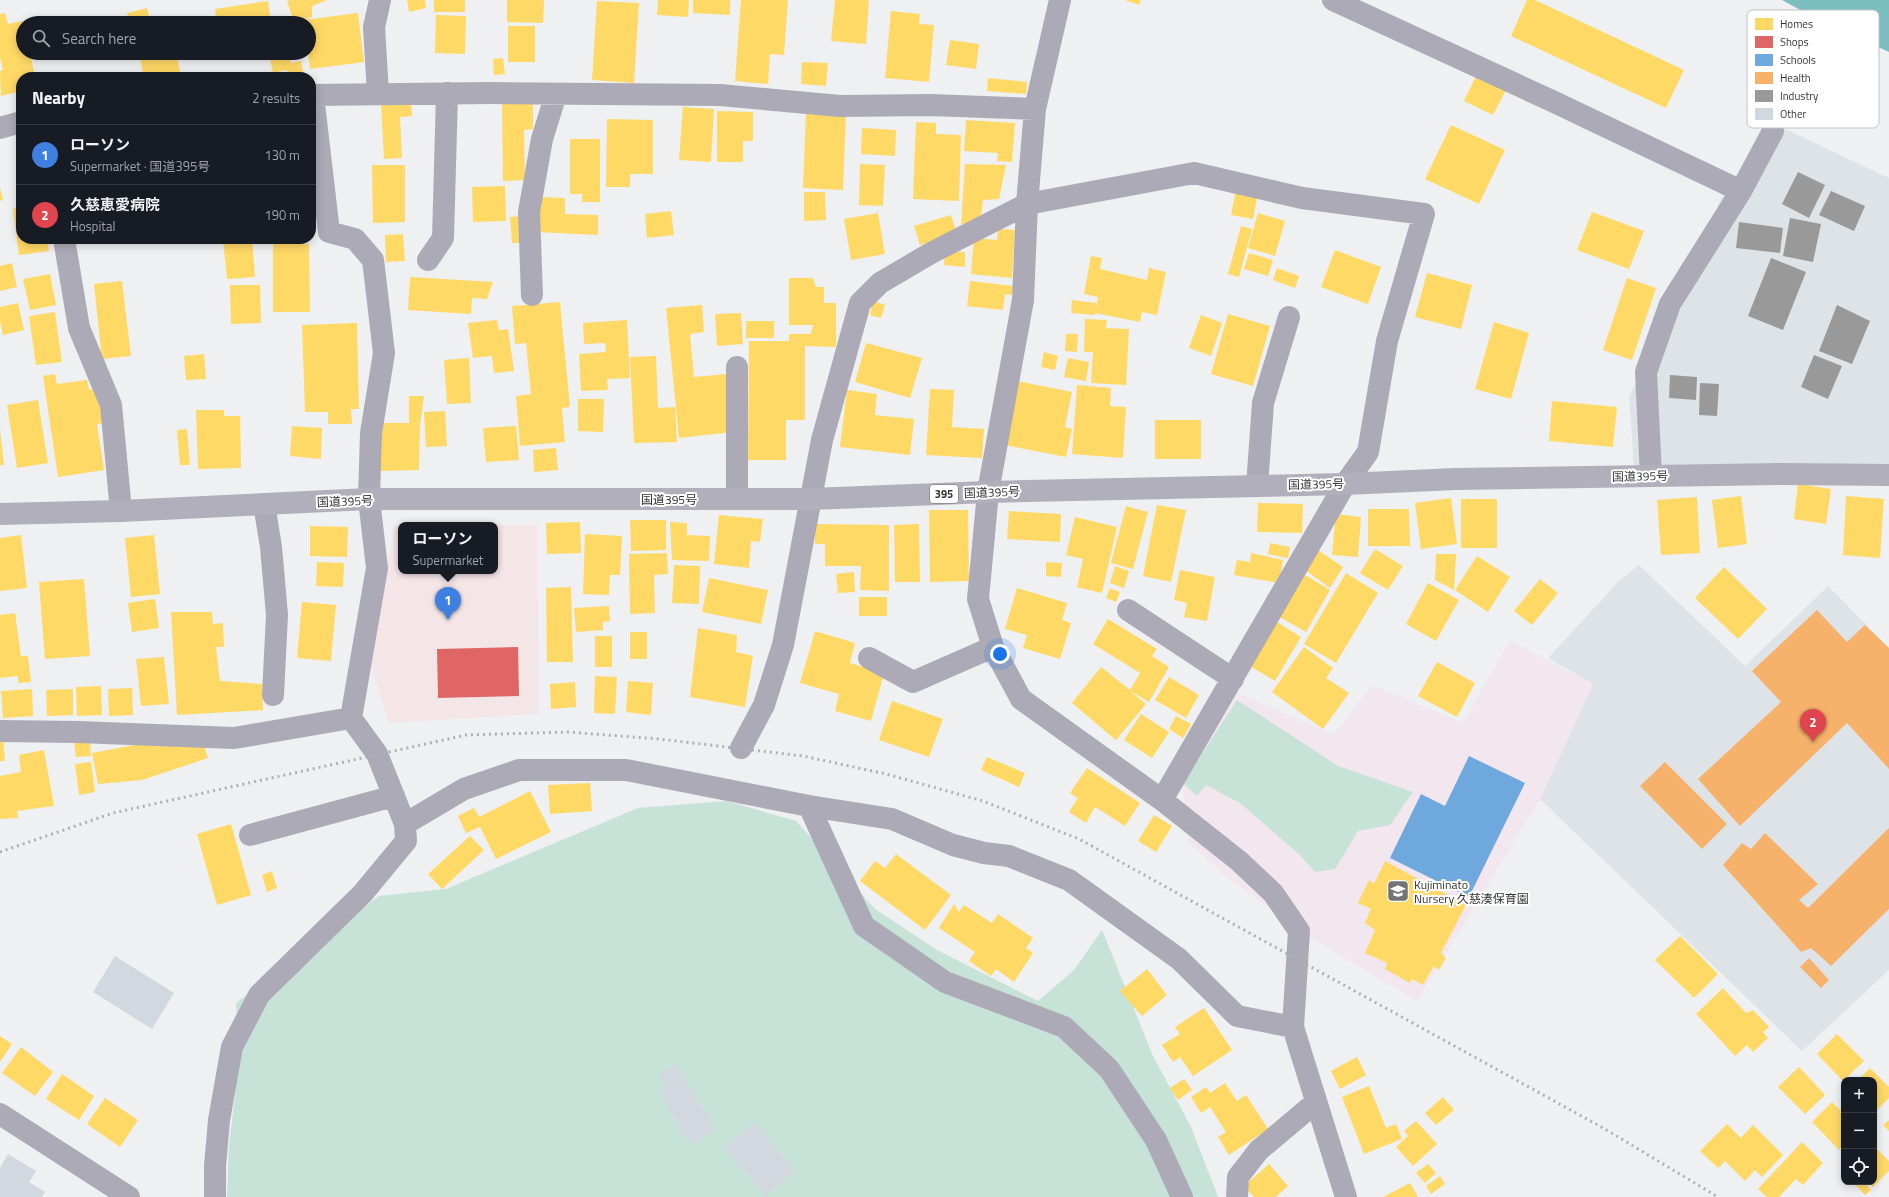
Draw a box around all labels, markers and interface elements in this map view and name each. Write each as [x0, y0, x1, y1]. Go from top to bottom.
legend [1747, 10, 1879, 128]
search box [16, 16, 316, 60]
text: Homes [1780, 16, 1813, 32]
icon: search [30, 27, 52, 49]
text: Search here [62, 27, 136, 50]
text: Shops [1780, 34, 1809, 50]
text: Schools [1780, 52, 1816, 68]
text: Health [1780, 70, 1811, 86]
text: Nearby [32, 85, 85, 111]
text: 2 results [252, 88, 300, 108]
text: Industry [1780, 88, 1819, 104]
text: Other [1780, 106, 1807, 122]
text: ローソン [70, 133, 130, 156]
text: 1 [41, 145, 49, 165]
text: 130 m [264, 145, 300, 165]
text: Supermarket · 国道395号 [70, 156, 210, 176]
text: 久慈恵愛病院 [70, 193, 160, 216]
text: 2 [41, 205, 49, 225]
text: 190 m [264, 205, 300, 225]
text: Hospital [70, 216, 115, 236]
street label: 国道395号 [1612, 466, 1668, 486]
street label: 国道395号 [1288, 474, 1344, 494]
street label: 国道395号 [964, 482, 1020, 502]
road number: 395 [930, 485, 958, 503]
street label: 国道395号 [641, 490, 697, 509]
street label: 国道395号 [317, 491, 373, 511]
popup [398, 522, 498, 574]
text: ローソン [413, 527, 473, 550]
text: Supermarket [413, 550, 483, 570]
pin: 1 [435, 587, 461, 620]
your location [990, 644, 1010, 664]
pin: 2 [1800, 709, 1826, 742]
place label: Kujiminato Nursery 久慈湊保育園 [1414, 875, 1529, 908]
school or university icon: Kujiminato Nursery 久慈湊保育園 [1385, 878, 1411, 904]
map controls [1841, 1077, 1877, 1185]
button: + [1841, 1077, 1877, 1113]
button: − [1841, 1113, 1877, 1149]
button: locate [1841, 1149, 1877, 1185]

